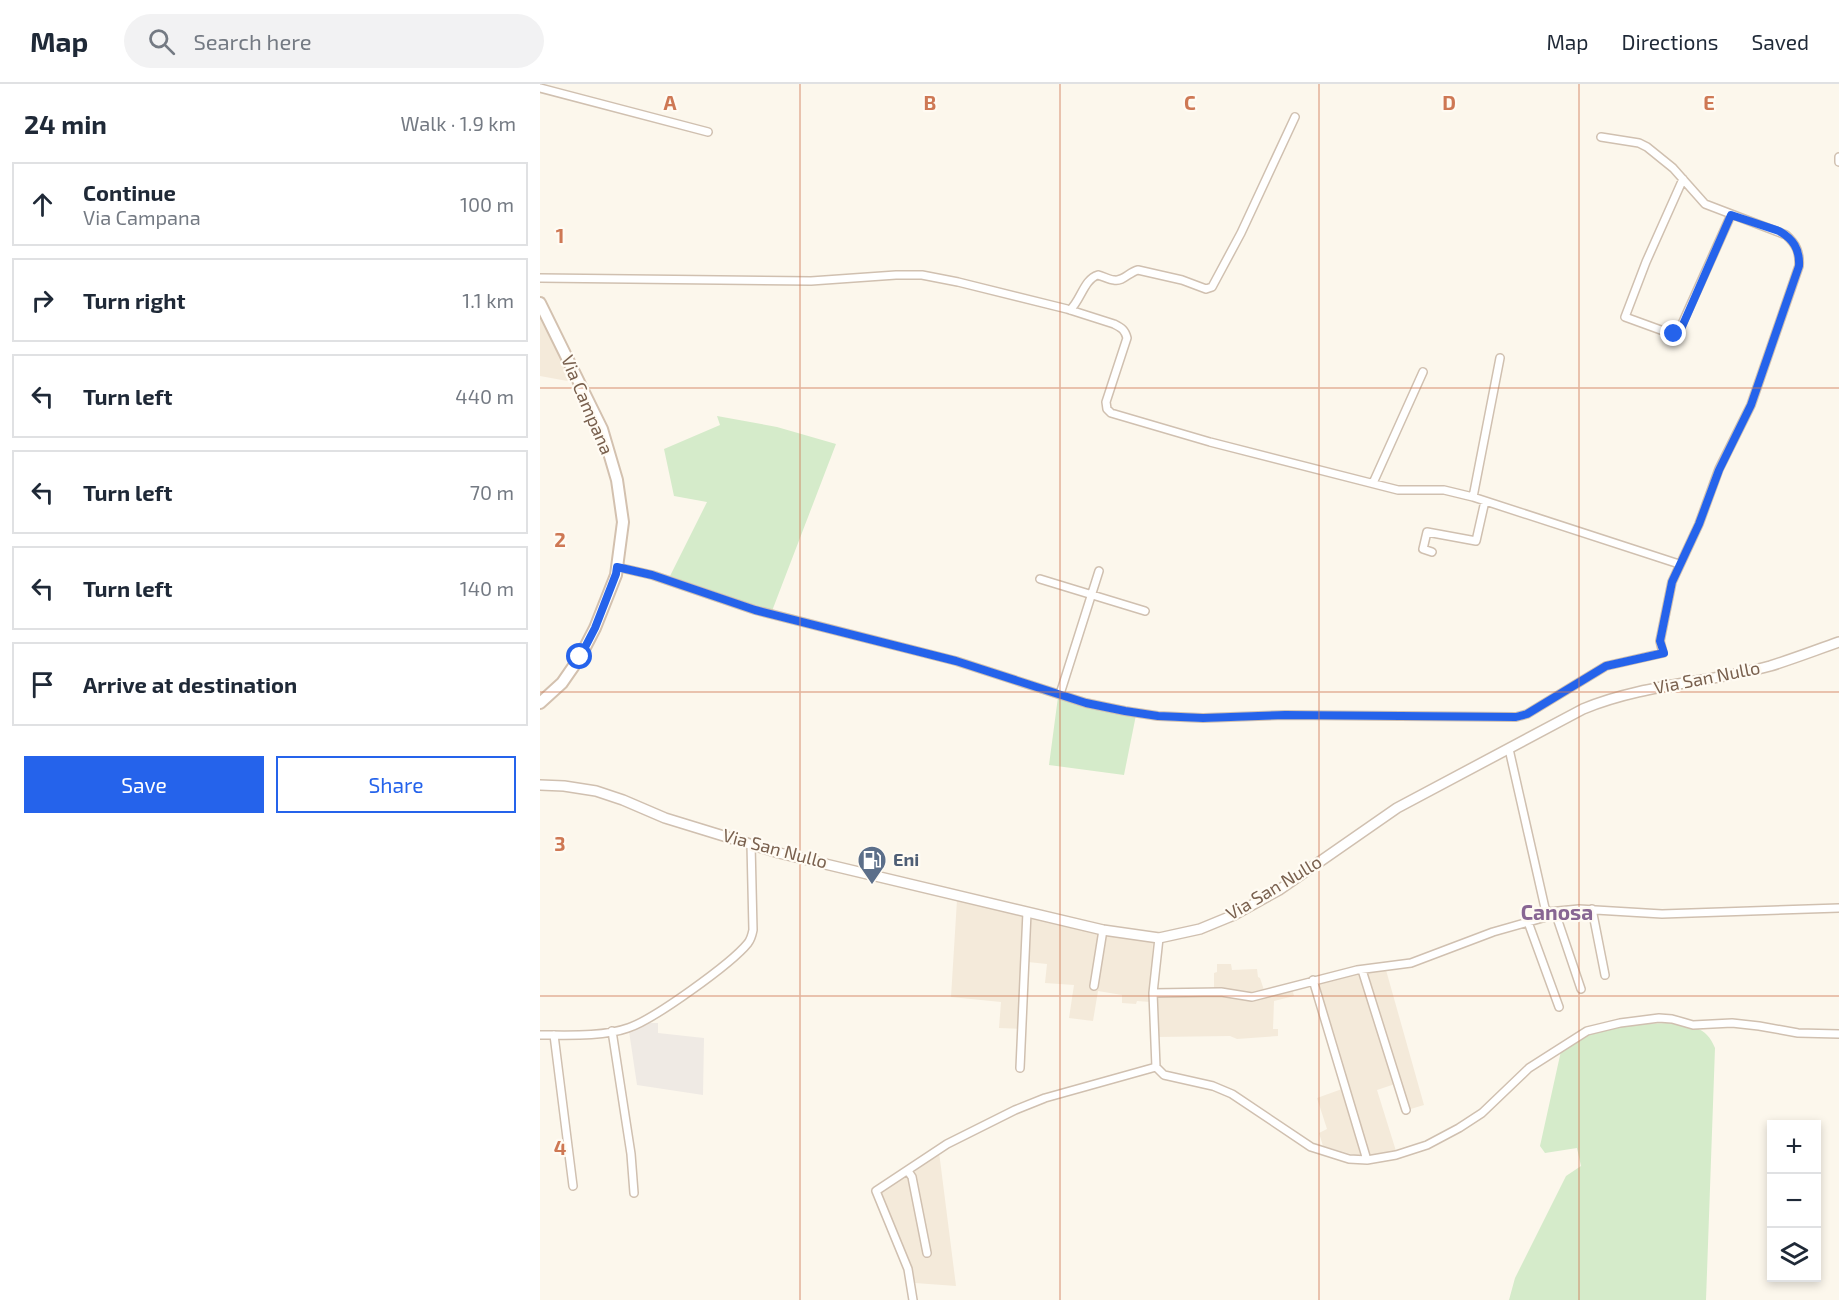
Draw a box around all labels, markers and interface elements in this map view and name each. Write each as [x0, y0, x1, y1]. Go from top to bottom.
search box [124, 14, 544, 68]
text: Map [30, 24, 88, 58]
icon: search [145, 25, 178, 58]
text: Search here [193, 28, 312, 54]
text: Map [1546, 29, 1589, 54]
text: Directions [1622, 29, 1718, 54]
text: Saved [1751, 29, 1809, 54]
text: A [663, 90, 677, 114]
text: B [924, 90, 936, 114]
text: C [1184, 90, 1196, 114]
text: D [1442, 90, 1456, 114]
text: E [1703, 90, 1715, 114]
text: 24 min [24, 108, 107, 139]
text: Walk · 1.9 km [401, 111, 516, 135]
text: Continue [83, 179, 176, 205]
icon: ahead [26, 188, 59, 221]
text: 100 m [460, 192, 514, 216]
text: Via Campana [83, 205, 201, 229]
text: 1 [556, 223, 564, 247]
icon: right [26, 284, 59, 317]
text: Turn right [83, 287, 185, 313]
text: 1.1 km [462, 288, 514, 312]
route end [1660, 320, 1686, 346]
street label: Via Campana [557, 352, 619, 458]
icon: left [26, 380, 59, 413]
text: Turn left [83, 383, 172, 409]
text: 440 m [455, 384, 514, 408]
icon: left [26, 476, 59, 509]
text: Turn left [83, 479, 172, 505]
text: 70 m [470, 480, 514, 504]
text: 2 [554, 527, 566, 551]
icon: left [26, 572, 59, 605]
text: Turn left [83, 575, 172, 601]
text: 140 m [460, 576, 514, 600]
route start [566, 643, 592, 669]
street label: Via San Nullo [1652, 656, 1762, 698]
icon: arrive [26, 668, 59, 701]
text: Arrive at destination [83, 671, 297, 697]
button: Save [24, 756, 264, 813]
button: Share [276, 756, 516, 813]
street label: Via San Nullo [720, 823, 830, 873]
text: 3 [554, 831, 566, 855]
fuel station icon: Eni [856, 844, 888, 886]
place label: Eni [893, 848, 919, 870]
street label: Via San Nullo [1222, 850, 1325, 924]
district label: Canosa [1521, 899, 1593, 924]
map controls [1767, 1120, 1821, 1282]
button: + [1767, 1120, 1821, 1174]
text: 4 [554, 1135, 567, 1159]
button: − [1767, 1174, 1821, 1228]
button: layers [1767, 1228, 1821, 1282]

